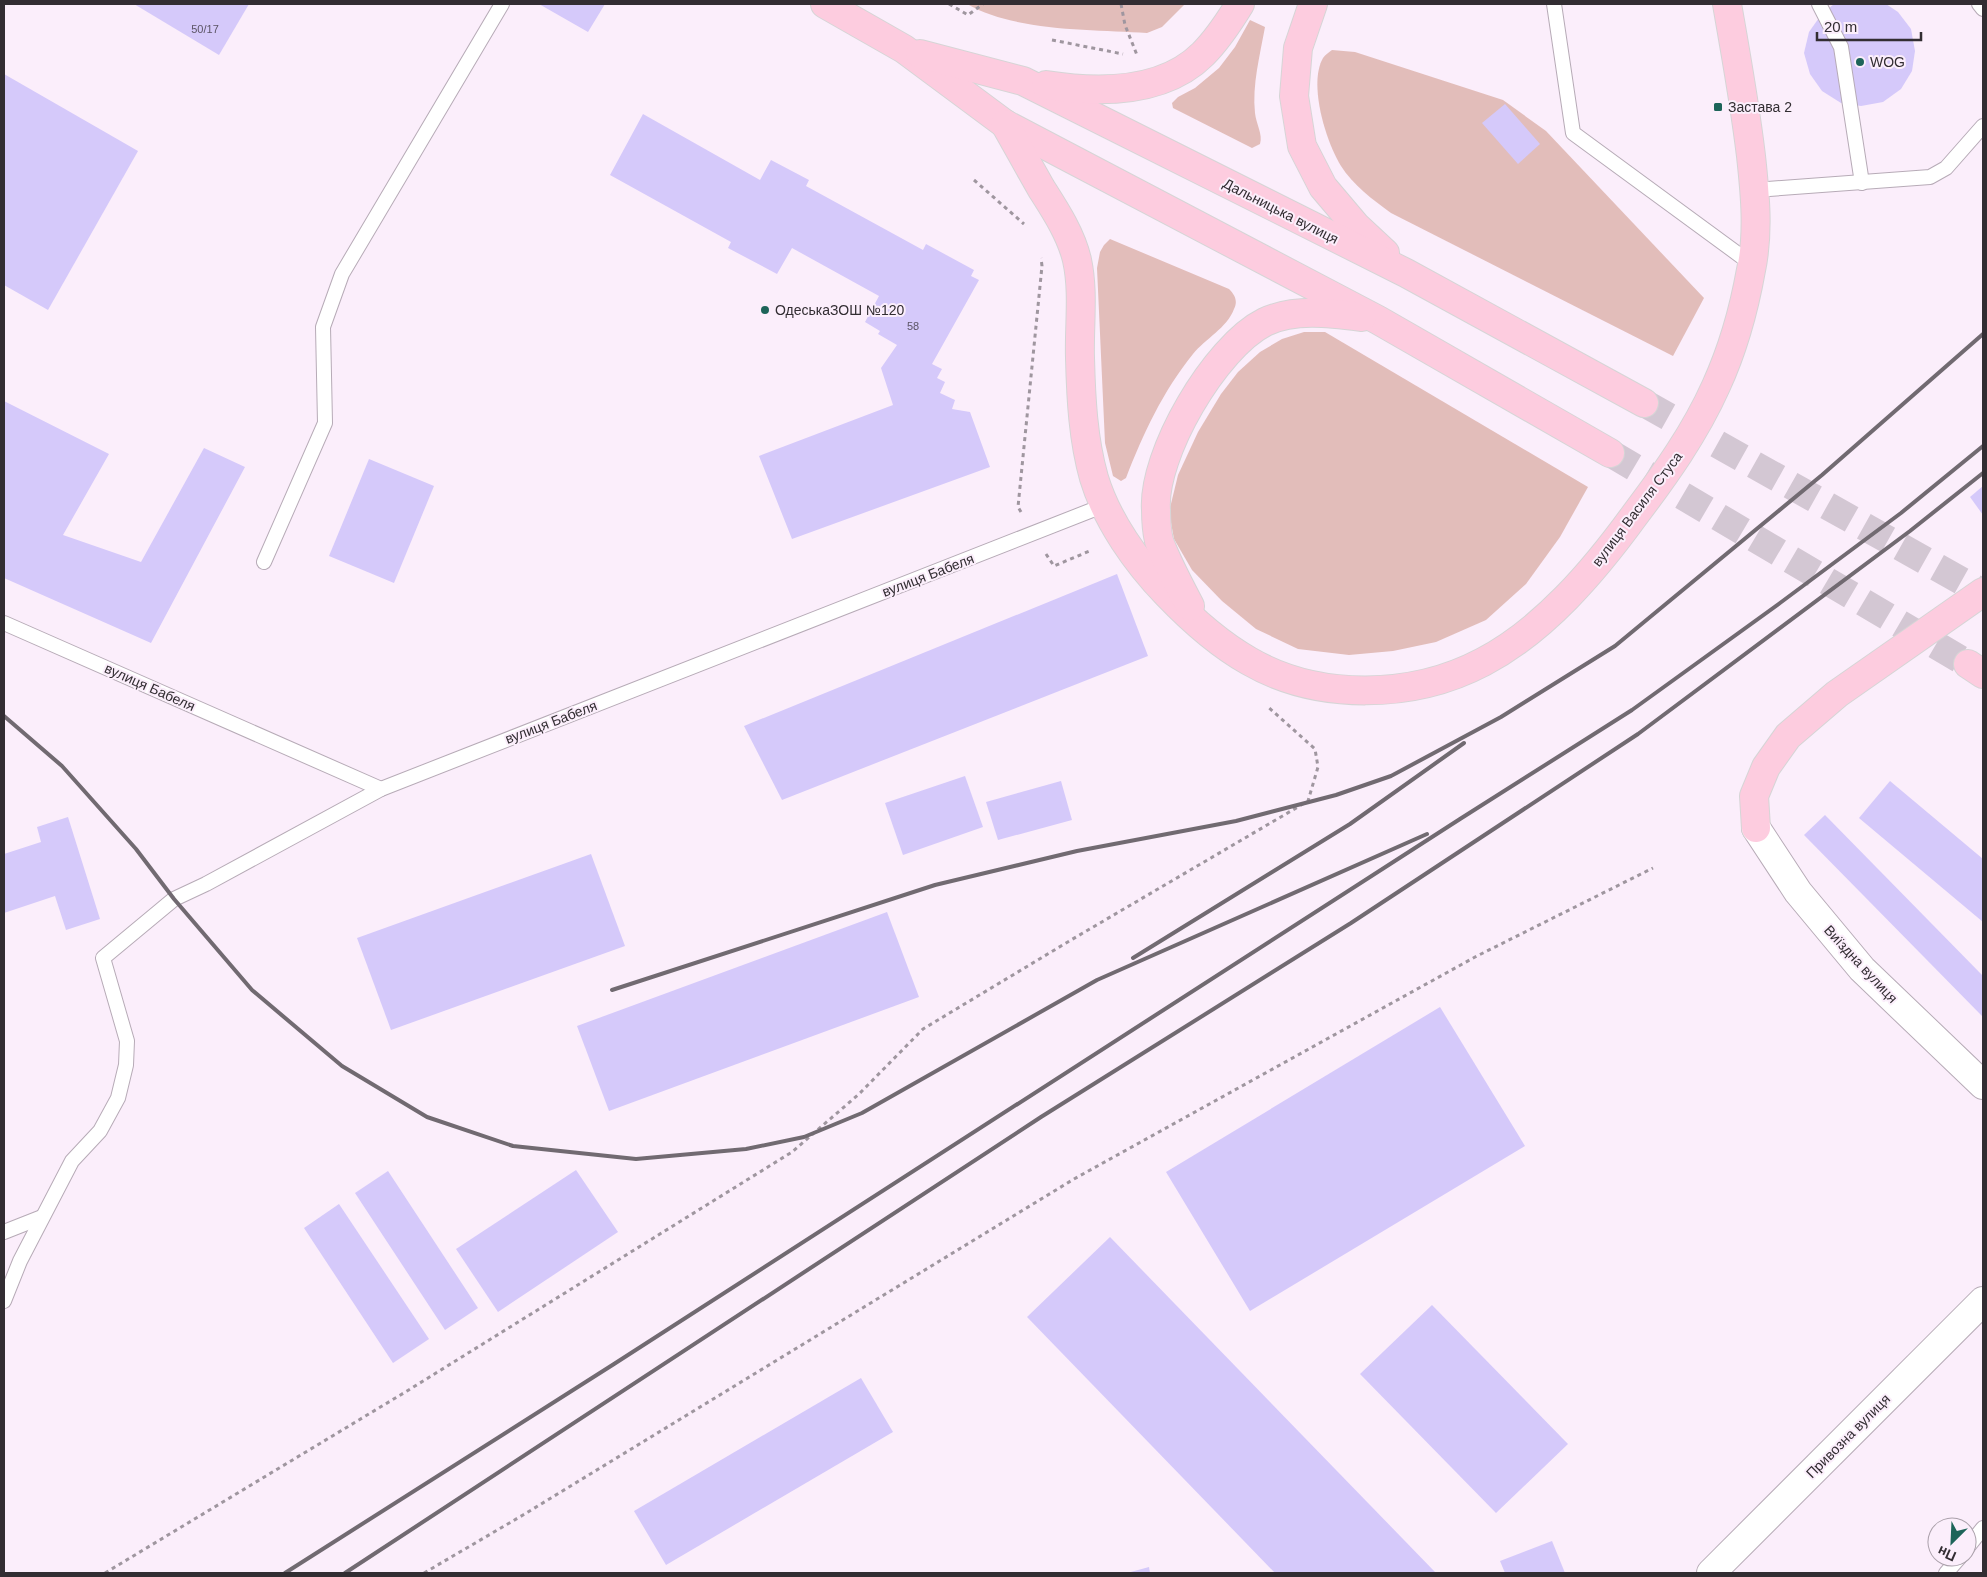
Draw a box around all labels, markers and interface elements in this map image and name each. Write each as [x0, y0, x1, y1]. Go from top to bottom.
scale bar [1817, 10, 1921, 42]
text: 20 m [1824, 18, 1857, 35]
house number: 50/17 [191, 23, 219, 35]
place label: WOG [1870, 54, 1905, 70]
marker: WOG [1854, 56, 1866, 68]
place label: Застава 2 [1728, 99, 1792, 115]
marker: Застава 2 [1712, 101, 1724, 113]
street label: Дальницька вулиця [1221, 175, 1341, 247]
place label: ОдеськаЗОШ №120 [775, 302, 905, 318]
marker: ОдеськаЗОШ №120 [759, 304, 771, 316]
house number: 58 [907, 320, 919, 332]
street label: вулиця Василя Стуса [1589, 448, 1685, 569]
street label: вулиця Бабеля [880, 550, 976, 600]
street label: вулиця Бабеля [102, 660, 198, 714]
street label: вулиця Бабеля [503, 697, 599, 747]
street label: Виїздна вулиця [1821, 922, 1901, 1006]
street label: Привозна вулиця [1803, 1391, 1893, 1481]
north arrow [1927, 1517, 1977, 1567]
text: Пн [1935, 1543, 1958, 1565]

